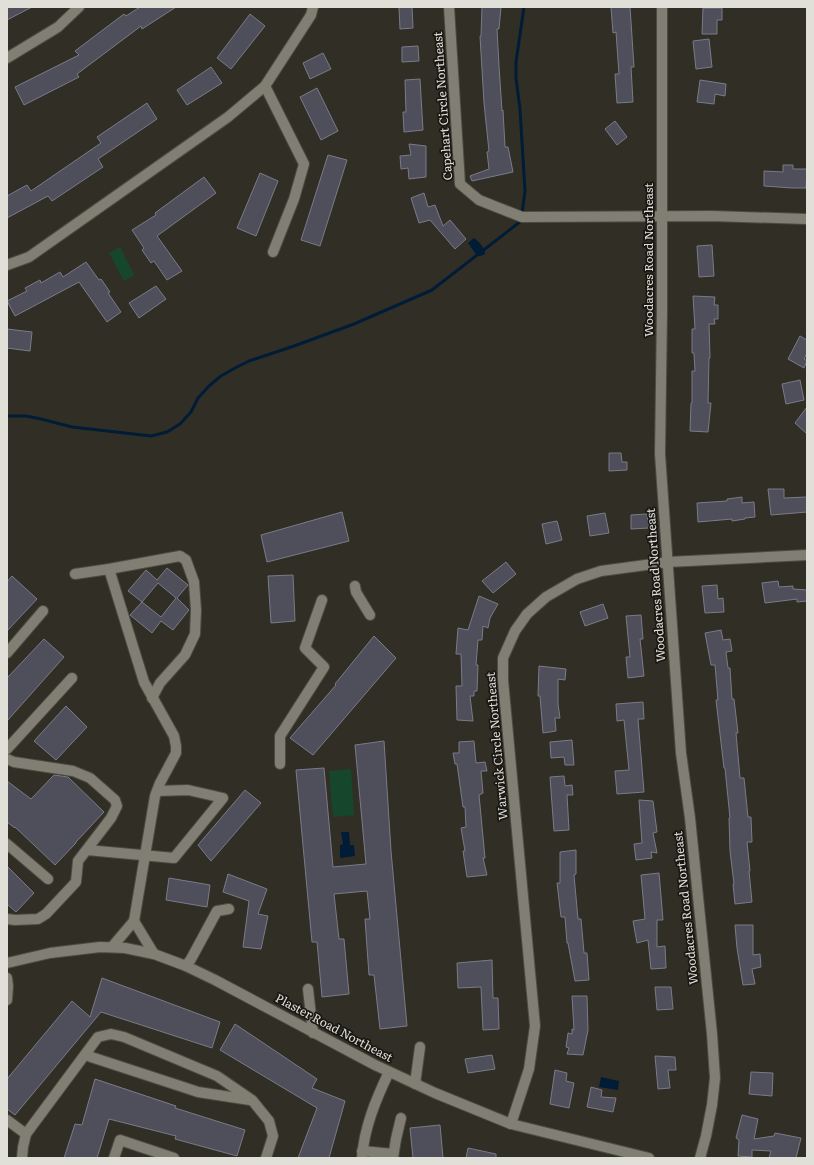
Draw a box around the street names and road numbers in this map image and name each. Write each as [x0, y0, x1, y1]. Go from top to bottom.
street label: Capehart Circle Northeast [428, 31, 456, 181]
street label: Woodacres Road Northeast [639, 183, 657, 337]
street label: Woodacres Road Northeast [641, 507, 669, 663]
street label: Warwick Circle Northeast [481, 671, 511, 821]
street label: Woodacres Road Northeast [668, 830, 702, 986]
street label: Plaster Road Northeast [272, 988, 397, 1066]

